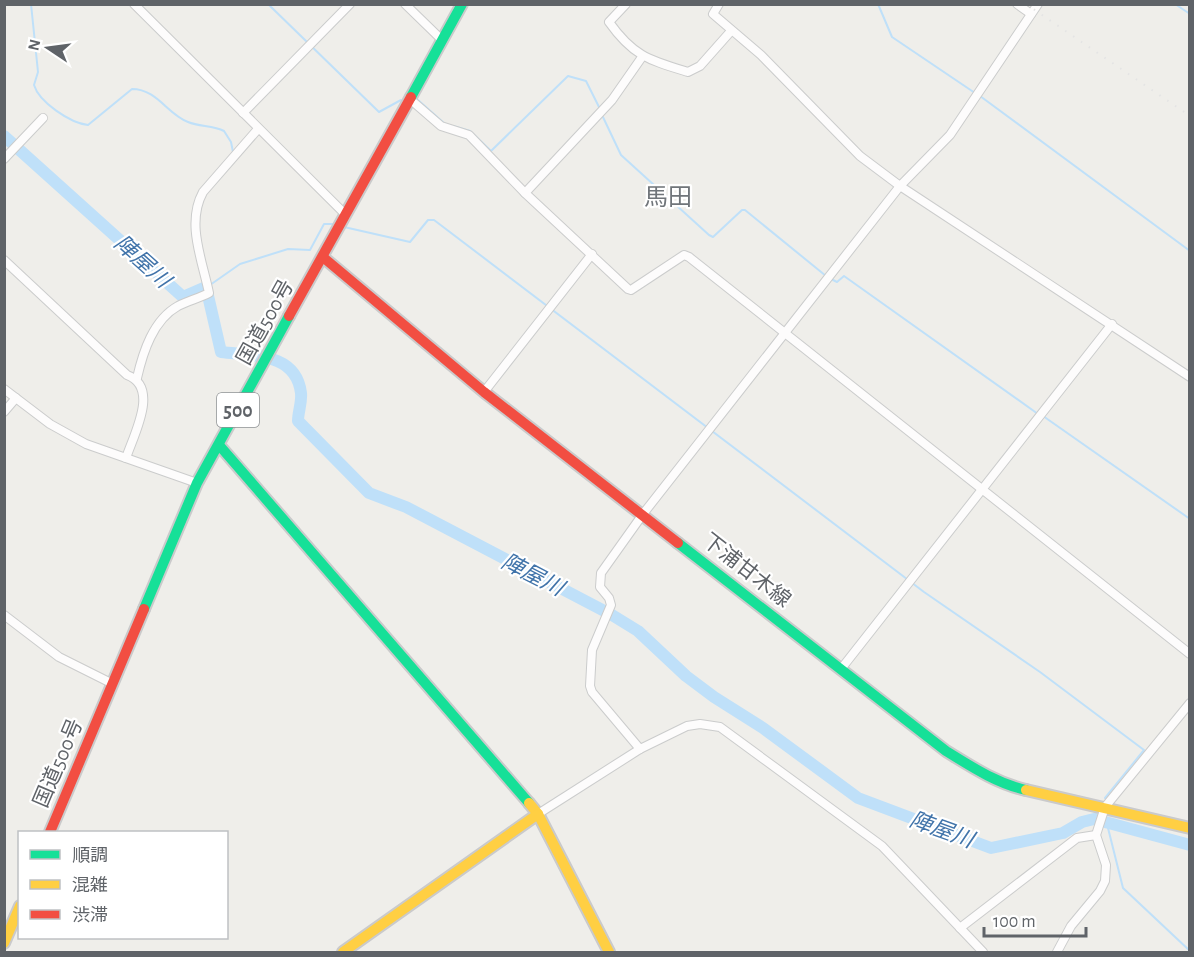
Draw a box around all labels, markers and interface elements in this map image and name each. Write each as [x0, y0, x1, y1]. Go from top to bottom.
north arrow [18, 18, 78, 78]
text: N [25, 38, 43, 52]
district label: 馬田 [644, 186, 692, 210]
water label: 陣屋川 [110, 231, 176, 293]
street label: 国道500号 [233, 276, 297, 368]
road number: 500 [217, 393, 259, 427]
street label: 下浦甘木線 [699, 529, 795, 611]
water label: 陣屋川 [498, 549, 569, 601]
street label: 国道500号 [30, 715, 86, 811]
water label: 陣屋川 [907, 807, 979, 852]
legend [18, 831, 228, 939]
text: 順調 [72, 847, 108, 865]
text: 混雑 [72, 875, 108, 895]
scale bar [984, 900, 1086, 938]
text: 渋滞 [72, 906, 108, 925]
text: 100 m [993, 913, 1036, 931]

